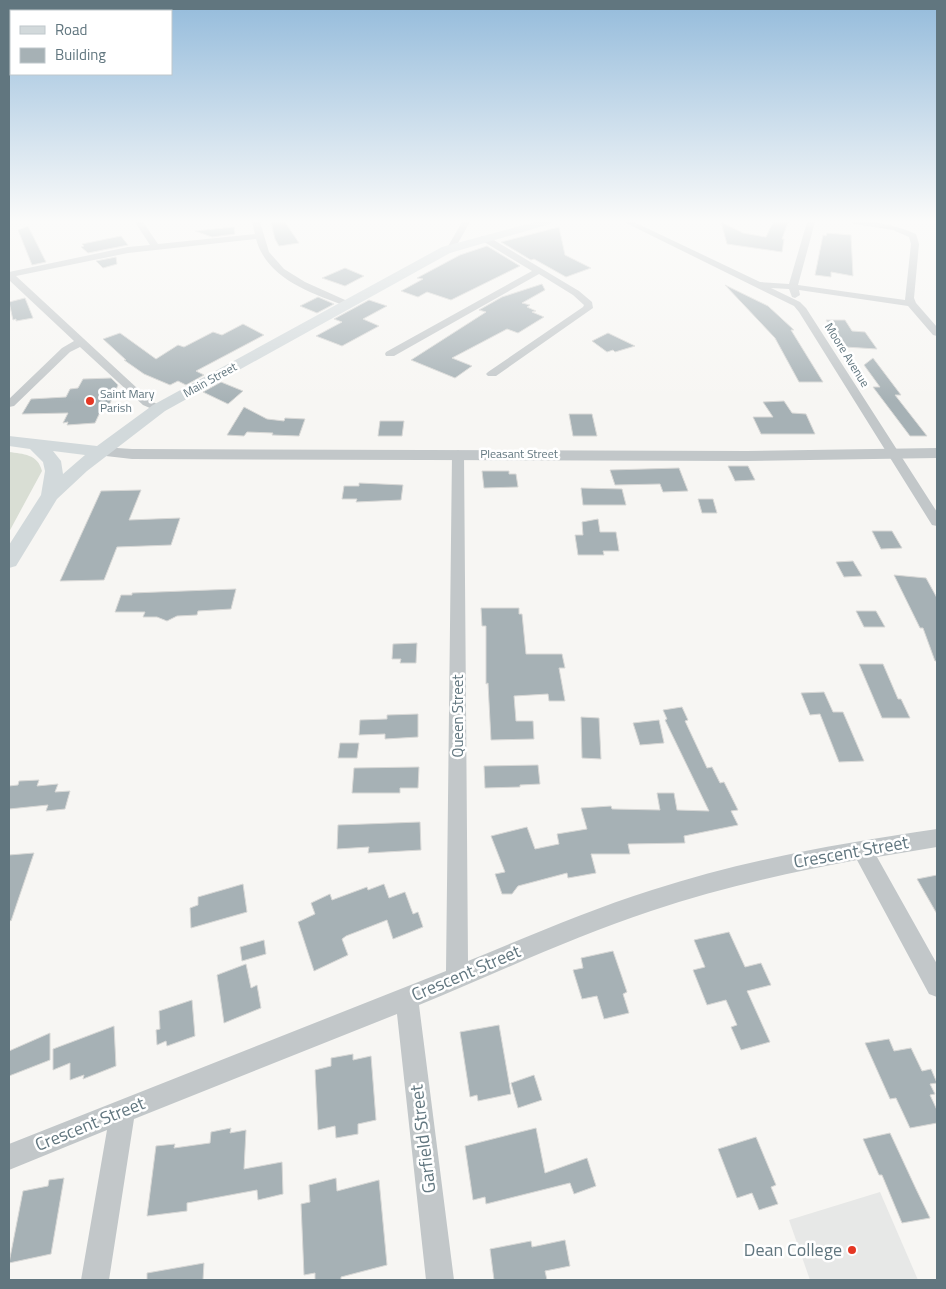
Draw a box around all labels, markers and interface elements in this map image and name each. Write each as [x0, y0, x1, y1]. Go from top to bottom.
legend [10, 10, 172, 75]
text: Road [55, 18, 87, 41]
text: Building [55, 43, 106, 66]
street label: Moore Avenue [820, 319, 875, 391]
street label: Main Street [179, 357, 241, 402]
place label: Saint Mary Parish [100, 384, 155, 417]
marker: Saint Mary Parish [84, 395, 96, 407]
street label: Pleasant Street [480, 444, 559, 463]
street label: Queen Street [446, 674, 469, 758]
street label: Crescent Street [791, 828, 911, 875]
street label: Crescent Street [407, 937, 525, 1008]
street label: Garfield Street [402, 1082, 443, 1195]
street label: Crescent Street [31, 1089, 149, 1158]
place label: Dean College [744, 1236, 842, 1263]
marker: Dean College [846, 1244, 858, 1256]

